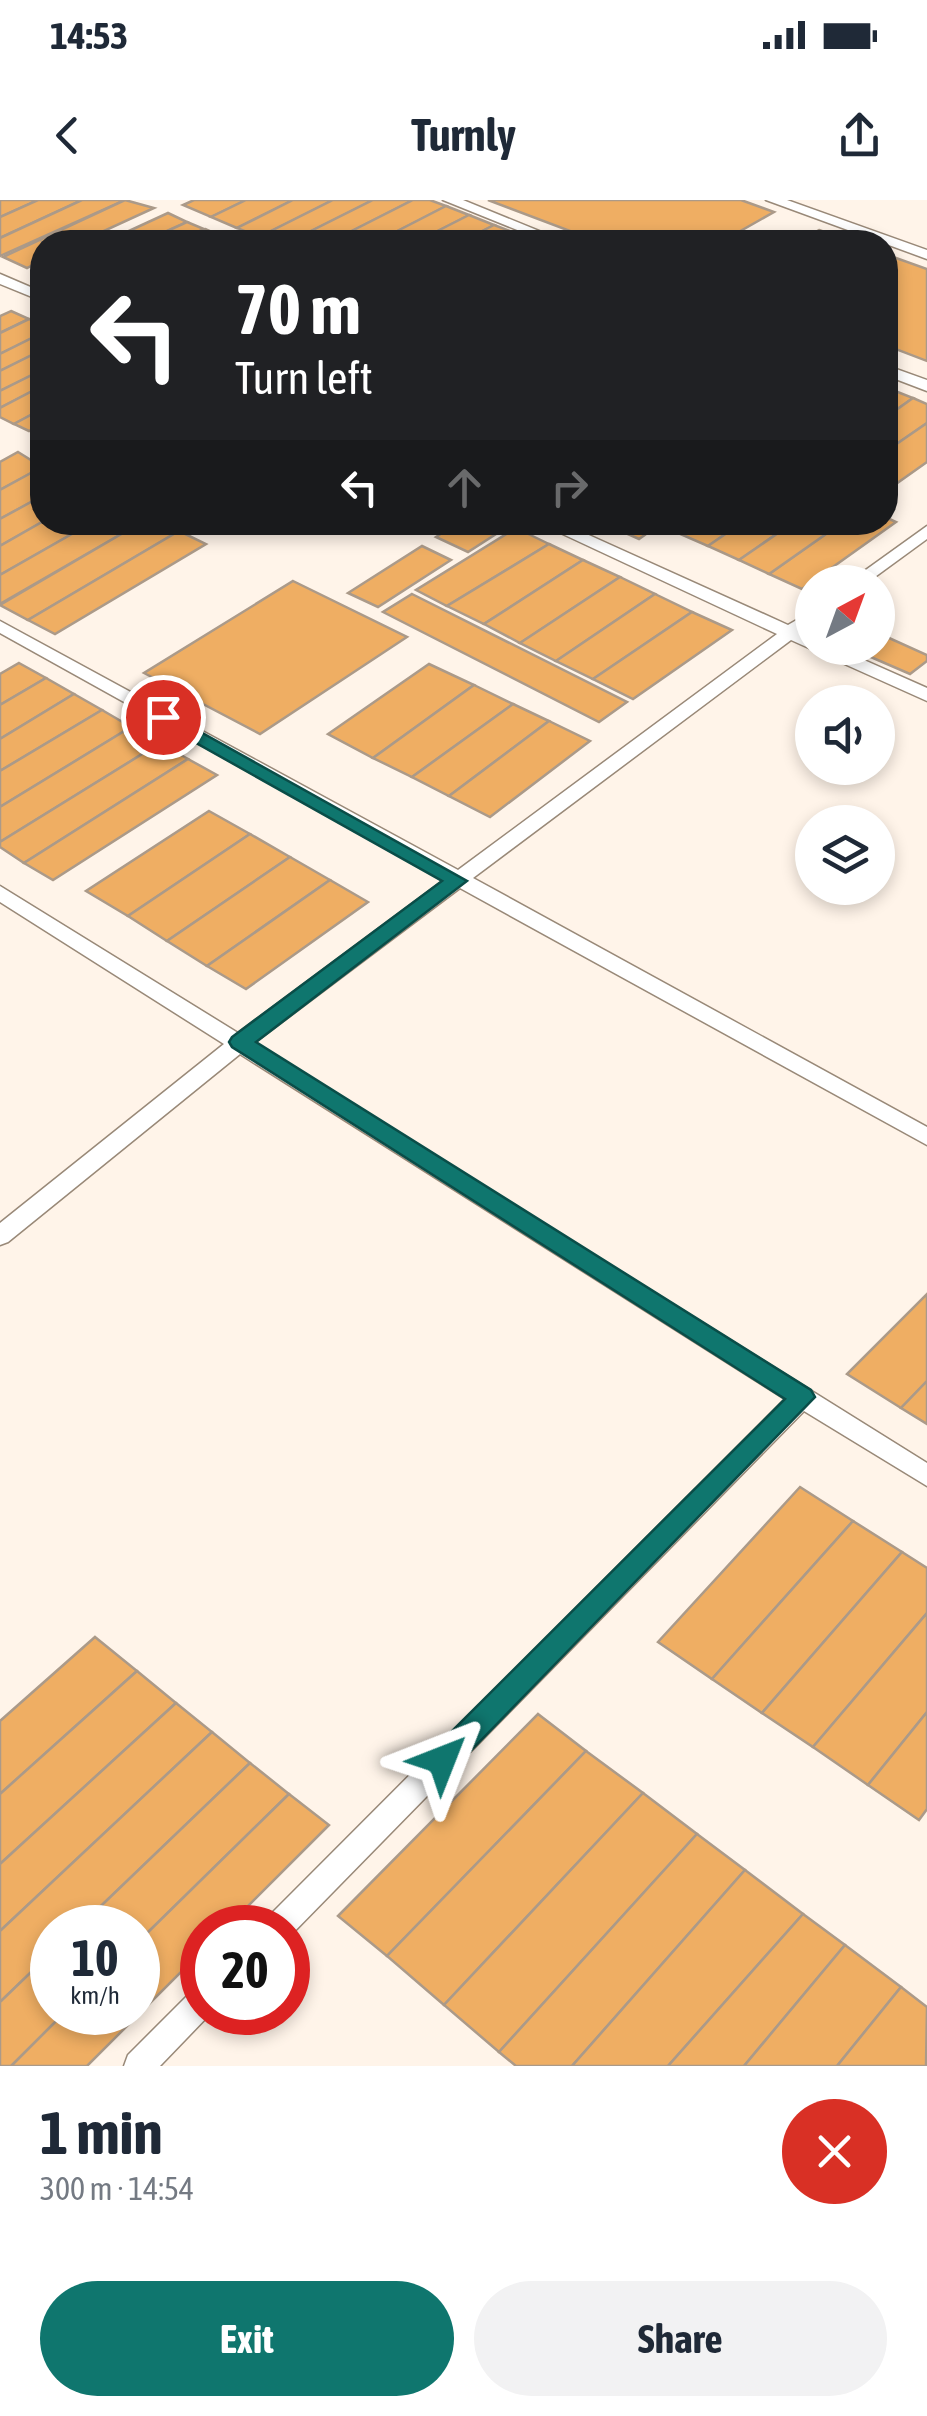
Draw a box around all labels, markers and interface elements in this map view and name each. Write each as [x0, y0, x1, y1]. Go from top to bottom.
text: 14:53 [50, 14, 128, 57]
icon: back [40, 108, 95, 163]
icon: share [832, 108, 887, 163]
text: Turnly [411, 109, 516, 161]
text: 70 m [235, 269, 361, 349]
icon: left [70, 270, 200, 400]
text: Turn left [235, 352, 373, 404]
icon: left [332, 460, 387, 515]
icon: ahead [437, 460, 492, 515]
icon: right [542, 460, 597, 515]
north arrow [795, 565, 895, 665]
map controls [795, 565, 895, 905]
pin [121, 675, 206, 760]
button: sound [795, 685, 895, 785]
icon: arrive [136, 690, 191, 745]
button: layers [795, 805, 895, 905]
position arrow [390, 1708, 494, 1812]
speed limit sign: 20 [180, 1905, 310, 2035]
text: 10 [71, 1929, 118, 1987]
text: km/h [70, 1981, 120, 2009]
text: 1 min [40, 2098, 163, 2167]
button: close [782, 2099, 887, 2204]
text: 300 m · 14:54 [40, 2170, 194, 2207]
button: Exit [40, 2281, 454, 2396]
button: Share [474, 2281, 887, 2396]

